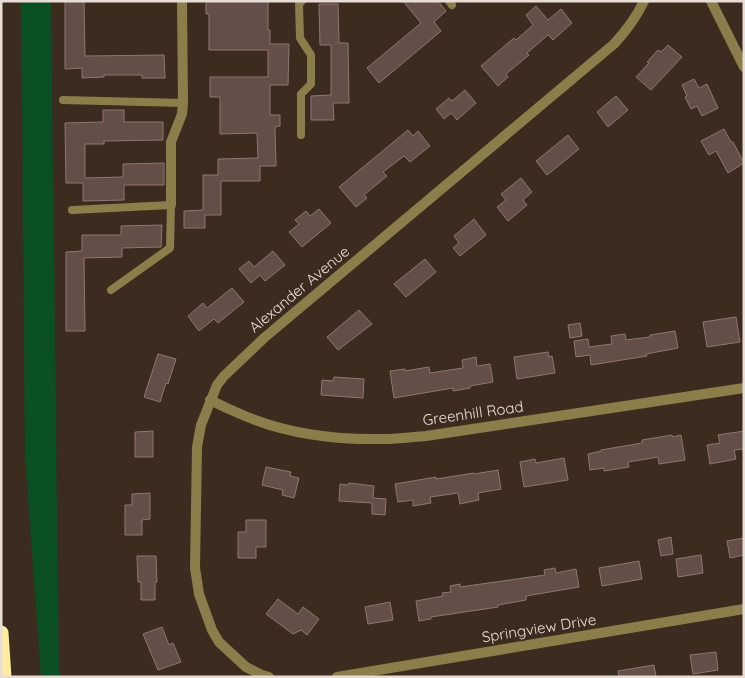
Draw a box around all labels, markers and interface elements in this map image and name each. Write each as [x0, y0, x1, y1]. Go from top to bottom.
street label: Alexander Avenue [245, 242, 353, 336]
street label: Greenhill Road [421, 397, 525, 429]
street label: Springview Drive [480, 610, 598, 646]

